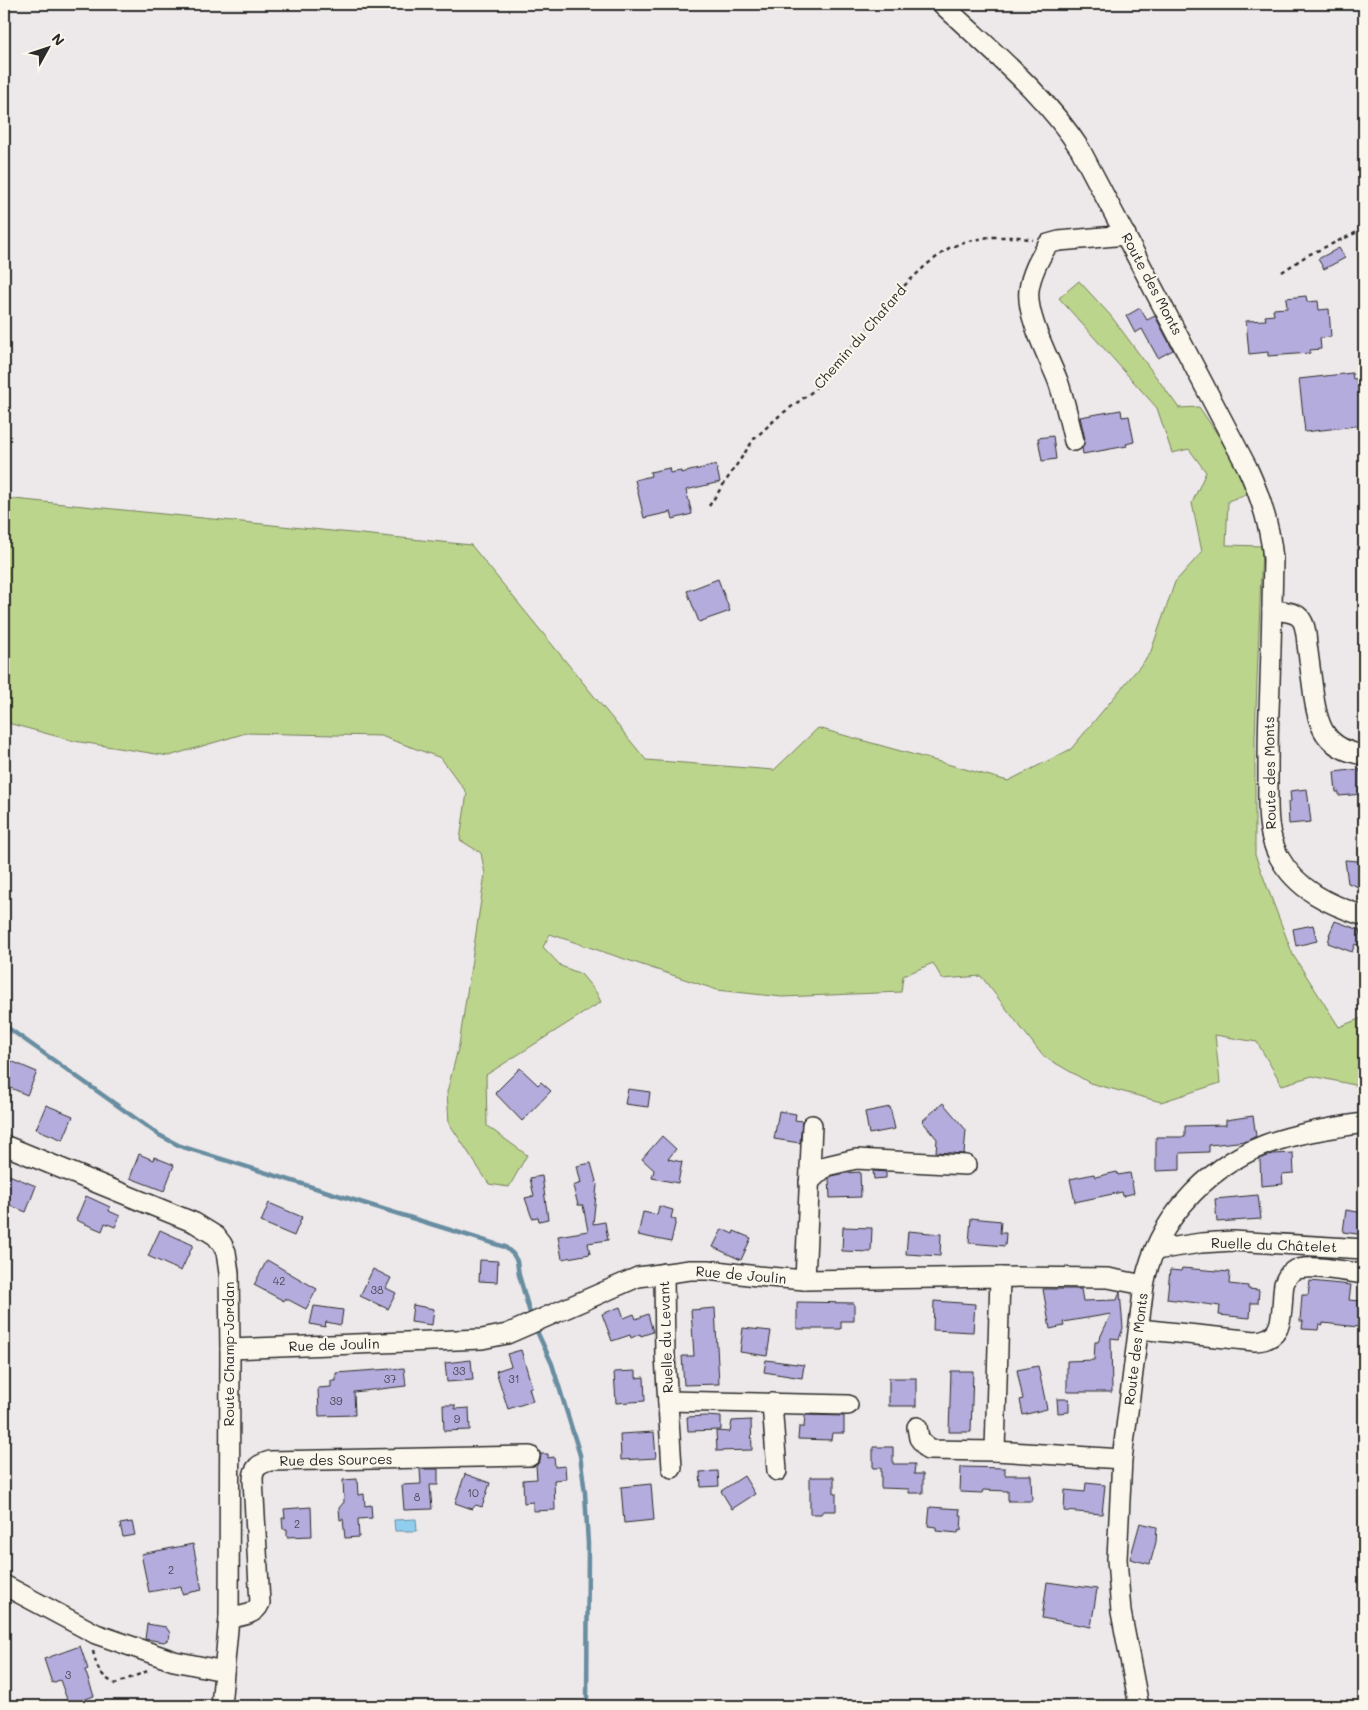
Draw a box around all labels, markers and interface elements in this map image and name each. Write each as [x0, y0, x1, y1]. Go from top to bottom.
north arrow [22, 22, 72, 72]
text: N [48, 29, 69, 50]
street label: Route des Monts [1117, 229, 1187, 338]
street label: Chemin du Chafard [809, 281, 910, 393]
street label: Route des Monts [1259, 716, 1280, 830]
street label: Ruelle du Châtelet [1211, 1233, 1337, 1256]
street label: Rue de Joulin [695, 1261, 787, 1288]
house number: 42 [273, 1273, 285, 1288]
street label: Ruelle du Levant [654, 1280, 677, 1394]
street label: Route Champ-Jordan [219, 1282, 238, 1426]
house number: 38 [370, 1282, 384, 1297]
street label: Route des Monts [1119, 1292, 1152, 1406]
street label: Rue de Joulin [288, 1333, 380, 1356]
house number: 33 [453, 1363, 466, 1378]
house number: 37 [384, 1371, 396, 1386]
house number: 31 [508, 1371, 520, 1386]
house number: 39 [330, 1393, 343, 1408]
house number: 9 [454, 1411, 461, 1426]
street label: Rue des Sources [279, 1449, 393, 1470]
house number: 10 [467, 1485, 479, 1500]
house number: 8 [414, 1489, 421, 1504]
house number: 2 [294, 1516, 300, 1531]
house number: 2 [168, 1562, 174, 1577]
house number: 3 [65, 1667, 72, 1682]

